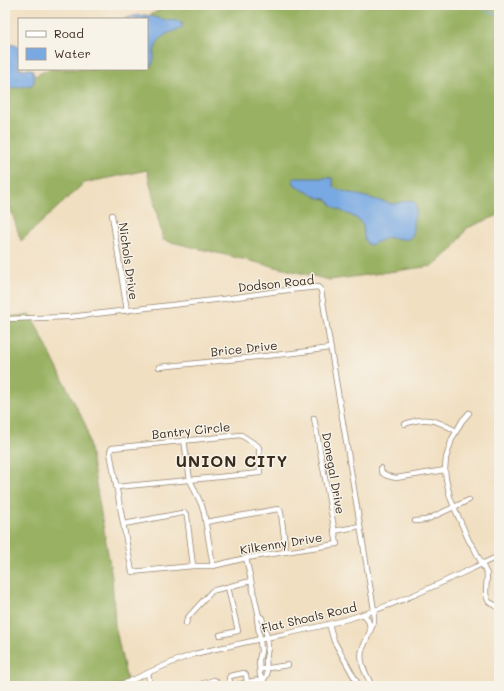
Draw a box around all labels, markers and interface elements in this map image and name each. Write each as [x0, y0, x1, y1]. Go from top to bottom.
legend [18, 18, 148, 70]
text: Road [54, 25, 84, 41]
text: Water [54, 45, 91, 61]
street label: Nichols Drive [116, 221, 142, 301]
street label: Dodson Road [237, 271, 315, 295]
street label: Brice Drive [210, 337, 278, 359]
street label: Bantry Circle [151, 418, 231, 442]
street label: Donegal Drive [319, 431, 349, 515]
district label: UNION CITY [176, 450, 288, 471]
street label: Kilkenny Drive [239, 529, 323, 557]
street label: Flat Shoals Road [260, 598, 358, 636]

